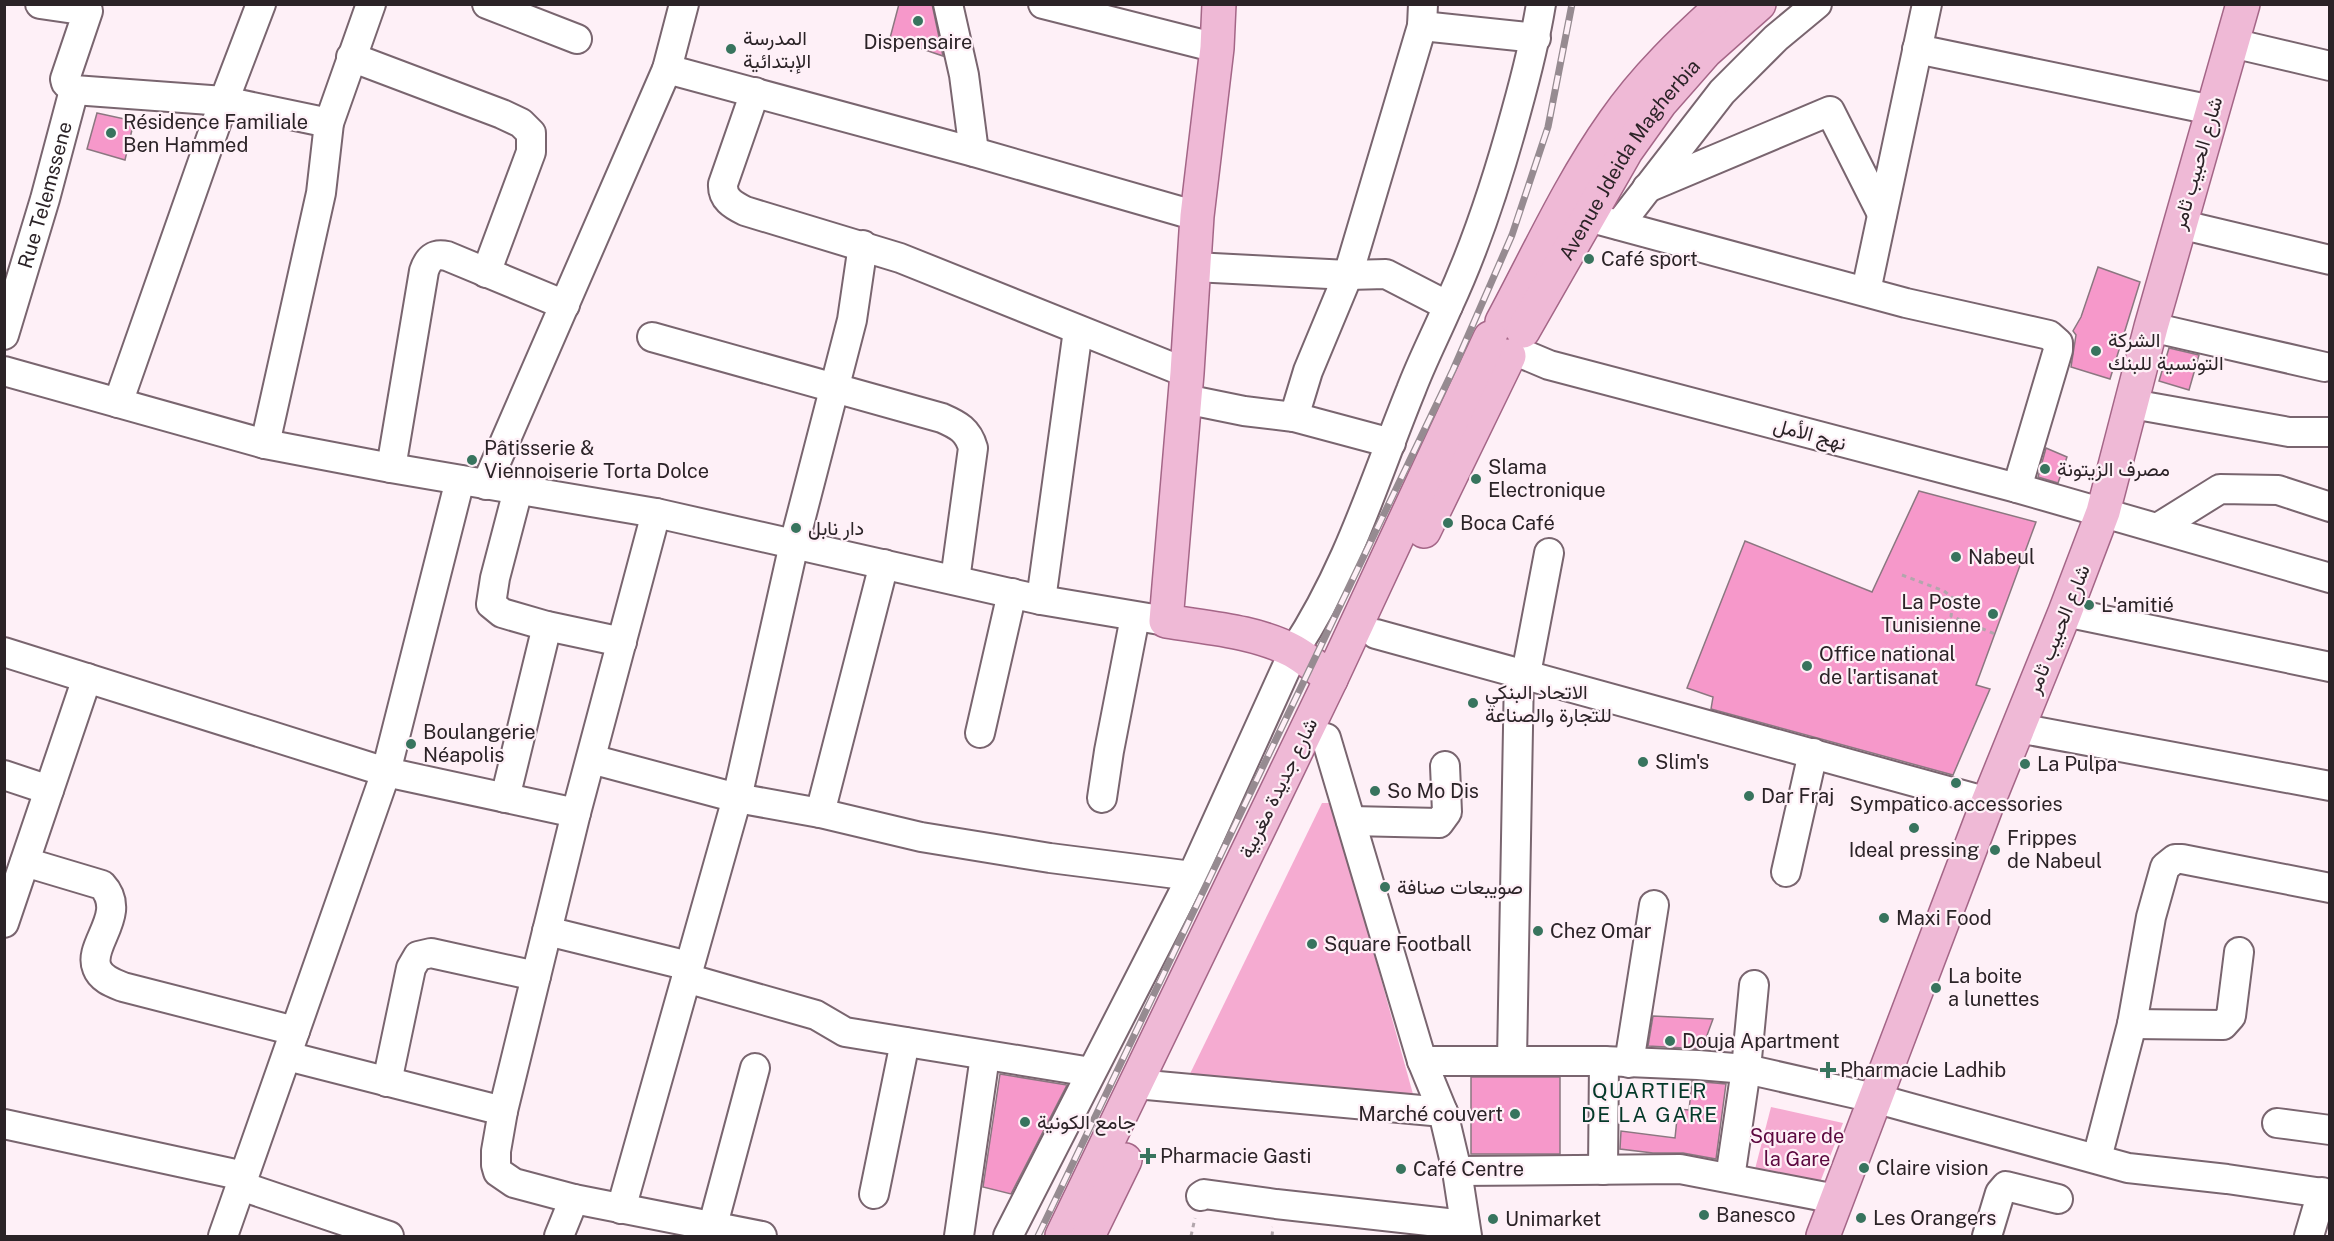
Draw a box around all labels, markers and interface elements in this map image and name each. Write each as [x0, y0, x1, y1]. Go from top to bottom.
marker: Dispensaire [911, 14, 925, 28]
place label: المدرسة الإبتدائية [743, 26, 811, 74]
place label: Dispensaire [864, 30, 972, 54]
marker: المدرسة الإبتدائية [724, 42, 738, 56]
street label: Avenue Jdeida Magherbia [1554, 54, 1705, 265]
street label: شارع الحبيب ثامر [2166, 94, 2229, 234]
place label: Résidence Familiale Ben Hammed [123, 110, 308, 157]
street label: Rue Telemssene [13, 119, 77, 271]
marker: Résidence Familiale Ben Hammed [104, 126, 118, 140]
place label: Café sport [1601, 247, 1698, 271]
marker: Café sport [1582, 252, 1596, 266]
place label: الشركة التونسية للبنك [2108, 328, 2224, 376]
marker: الشركة التونسية للبنك [2089, 344, 2103, 358]
street label: نهج الأمل [1770, 413, 1849, 457]
place label: Pâtisserie & Viennoiserie Torta Dolce [484, 436, 709, 483]
marker: Pâtisserie & Viennoiserie Torta Dolce [465, 453, 479, 467]
place label: Slama Electronique [1488, 455, 1606, 502]
place label: مصرف الزيتونة [2057, 457, 2170, 482]
marker: مصرف الزيتونة [2038, 462, 2052, 476]
marker: Slama Electronique [1469, 472, 1483, 486]
place label: Boca Café [1460, 511, 1555, 535]
place label: دار نابل [808, 516, 864, 541]
marker: Boca Café [1441, 516, 1455, 530]
marker: دار نابل [789, 521, 803, 535]
place label: Nabeul [1968, 545, 2035, 569]
marker: Nabeul [1949, 550, 1963, 564]
street label: شارع الحبيب ثامر [2021, 561, 2097, 699]
place label: La Poste Tunisienne [1881, 590, 1981, 637]
place label: L'amitié [2101, 593, 2174, 617]
marker: L'amitié [2082, 598, 2096, 612]
marker: La Poste Tunisienne [1986, 607, 2000, 621]
place label: Office national de l'artisanat [1819, 642, 1956, 689]
marker: Office national de l'artisanat [1800, 659, 1814, 673]
place label: الاتحاد البنكي للتجارة والصناعة [1485, 680, 1612, 728]
marker: الاتحاد البنكي للتجارة والصناعة [1466, 696, 1480, 710]
street label: شارع جديدة مغربية [1234, 714, 1324, 863]
place label: Boulangerie Néapolis [423, 720, 536, 767]
marker: Boulangerie Néapolis [404, 737, 418, 751]
place label: Slim's [1655, 750, 1709, 774]
place label: La Pulpa [2037, 752, 2117, 776]
marker: Slim's [1636, 755, 1650, 769]
marker: La Pulpa [2018, 757, 2032, 771]
marker: Sympatico accessories [1949, 776, 1963, 790]
place label: So Mo Dis [1387, 779, 1479, 803]
marker: So Mo Dis [1368, 784, 1382, 798]
place label: Dar Fraj [1761, 784, 1834, 808]
marker: Dar Fraj [1742, 789, 1756, 803]
place label: Sympatico accessories [1849, 792, 2063, 816]
marker: Ideal pressing [1907, 821, 1921, 835]
place label: Frippes de Nabeul [2007, 826, 2102, 873]
place label: Ideal pressing [1849, 838, 1979, 862]
marker: Frippes de Nabeul [1988, 843, 2002, 857]
place label: صويبعات صنافة [1397, 875, 1523, 900]
marker: صويبعات صنافة [1378, 880, 1392, 894]
place label: Maxi Food [1896, 906, 1992, 930]
marker: Maxi Food [1877, 911, 1891, 925]
place label: Chez Omar [1550, 919, 1652, 943]
marker: Chez Omar [1531, 924, 1545, 938]
place label: Square Football [1324, 932, 1472, 956]
marker: Square Football [1305, 937, 1319, 951]
place label: La boite a lunettes [1948, 964, 2040, 1011]
marker: La boite a lunettes [1929, 981, 1943, 995]
place label: Douja Apartment [1682, 1029, 1840, 1053]
marker: Douja Apartment [1663, 1034, 1677, 1048]
place label: Pharmacie Ladhib [1840, 1058, 2006, 1082]
marker: Pharmacie Ladhib [1821, 1063, 1835, 1077]
district label: QUARTIER DE LA GARE [1581, 1078, 1719, 1127]
place label: Marché couvert [1358, 1102, 1503, 1126]
marker: Marché couvert [1508, 1107, 1522, 1121]
place label: جامع الكونية [1037, 1110, 1136, 1136]
marker: جامع الكونية [1018, 1115, 1032, 1129]
park label: Square de la Gare [1750, 1124, 1844, 1171]
place label: Pharmacie Gasti [1160, 1144, 1311, 1168]
marker: Pharmacie Gasti [1141, 1149, 1155, 1163]
place label: Claire vision [1876, 1156, 1988, 1180]
place label: Café Centre [1413, 1157, 1524, 1181]
marker: Claire vision [1857, 1161, 1871, 1175]
marker: Café Centre [1394, 1162, 1408, 1176]
place label: Banesco [1716, 1203, 1796, 1227]
place label: Les Orangers [1873, 1206, 1996, 1230]
place label: Unimarket [1505, 1207, 1601, 1231]
marker: Banesco [1697, 1208, 1711, 1222]
marker: Les Orangers [1854, 1211, 1868, 1225]
marker: Unimarket [1486, 1212, 1500, 1226]

